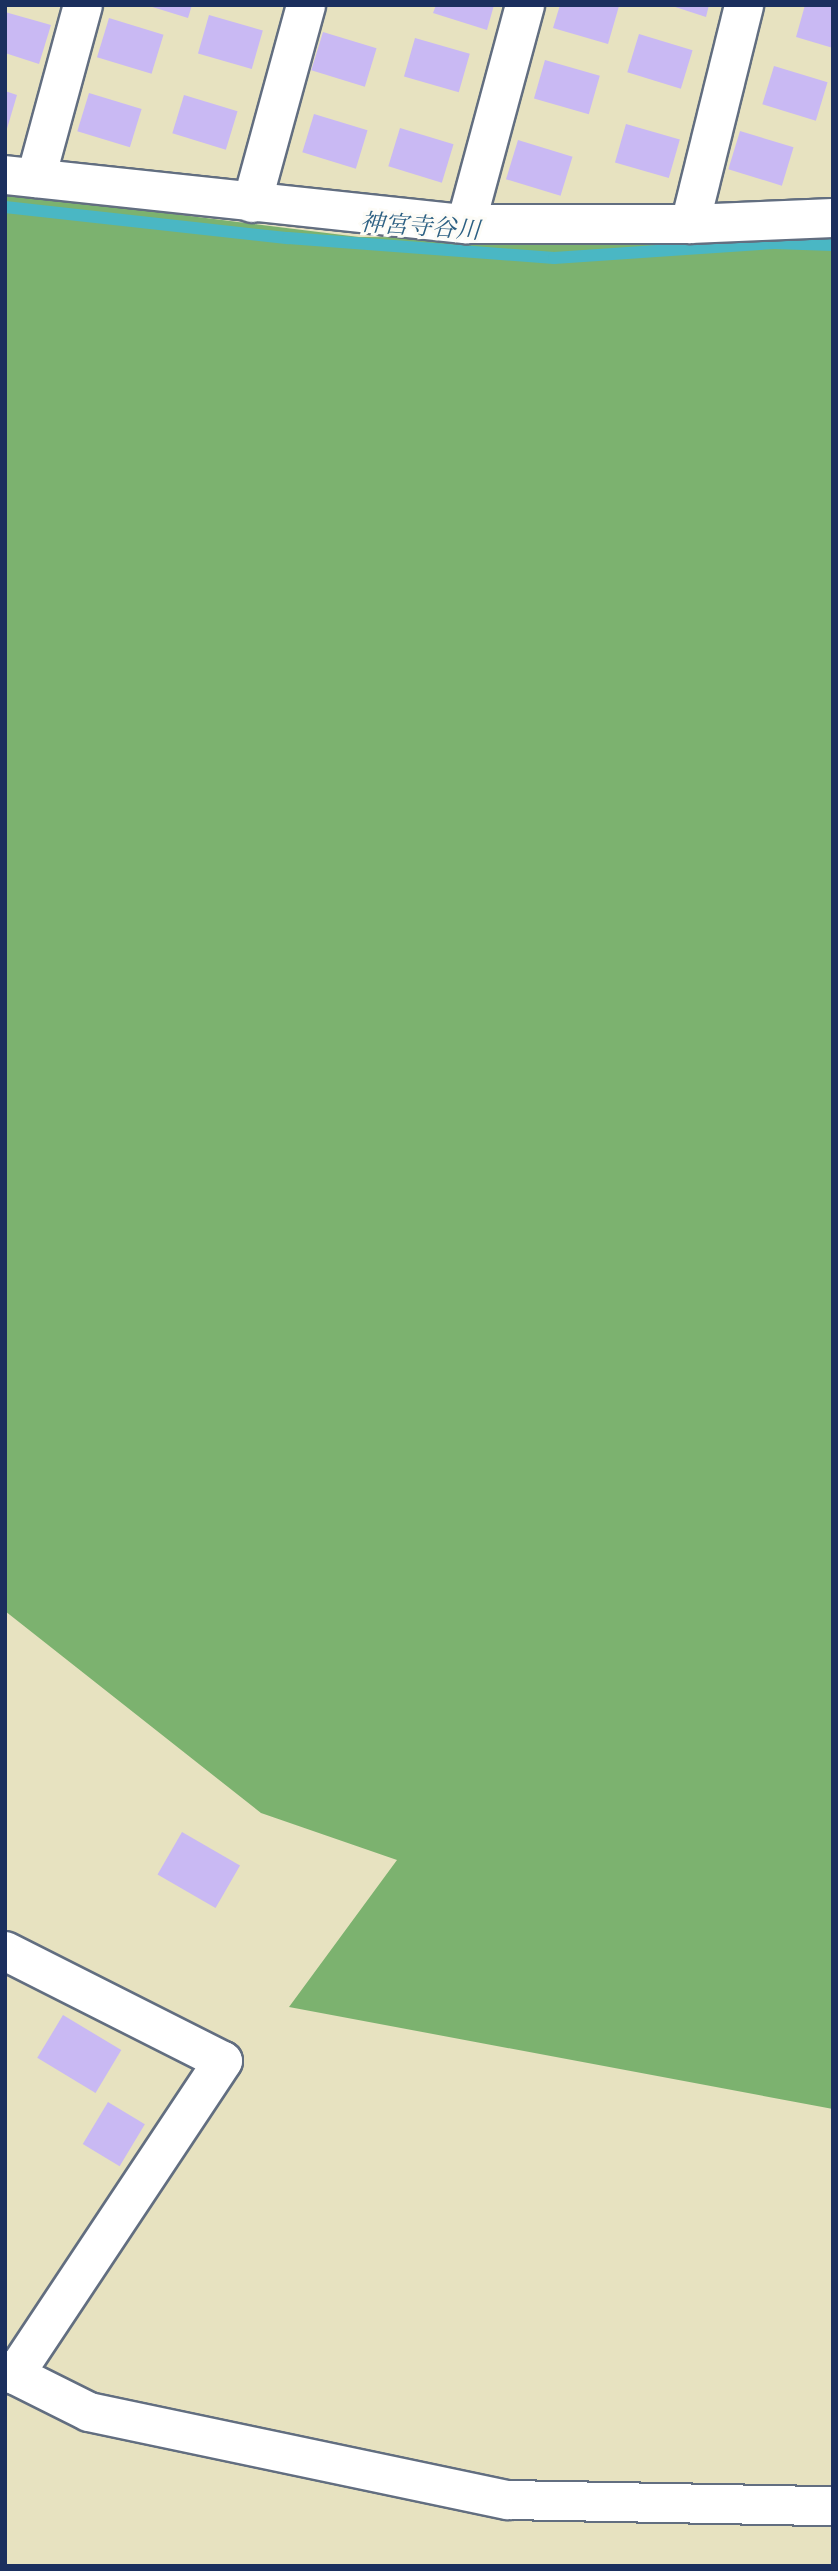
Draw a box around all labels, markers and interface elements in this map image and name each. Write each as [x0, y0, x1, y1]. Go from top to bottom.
water label: 神宮寺谷川 [359, 208, 481, 246]

